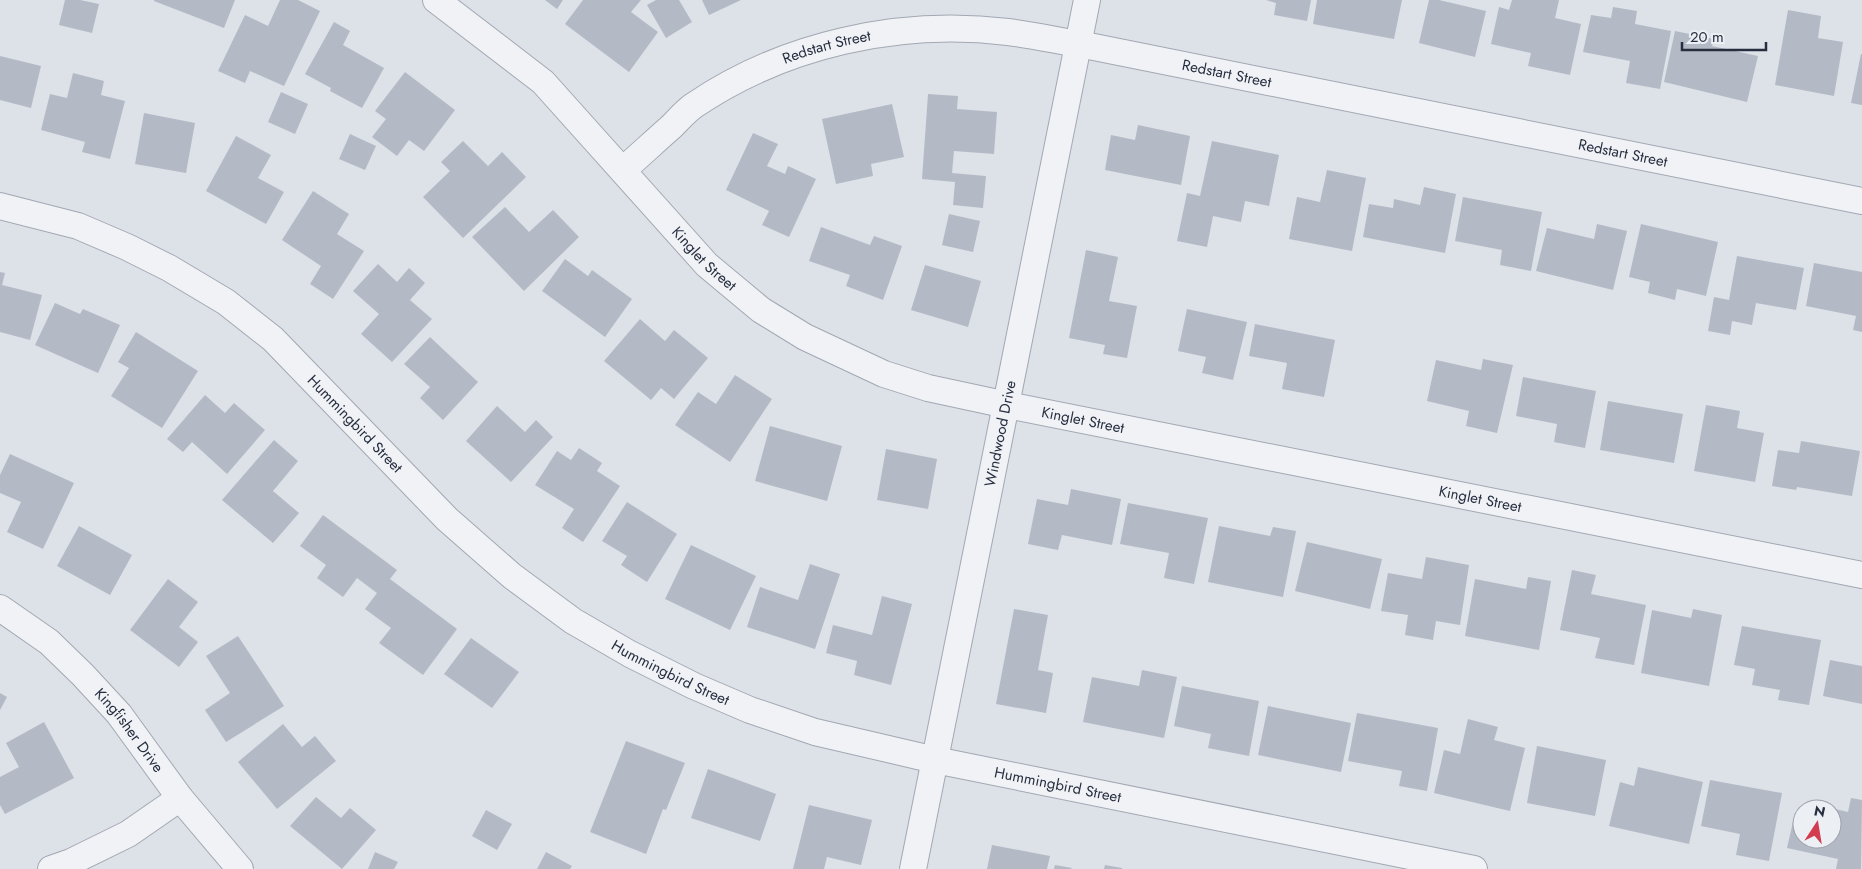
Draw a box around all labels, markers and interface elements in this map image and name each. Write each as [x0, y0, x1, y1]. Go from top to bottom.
scale bar [1682, 20, 1766, 52]
street label: Redstart Street [779, 25, 873, 70]
text: 20 m [1690, 26, 1724, 48]
street label: Redstart Street [1180, 54, 1274, 93]
street label: Redstart Street [1576, 133, 1670, 173]
street label: Kinglet Street [666, 222, 742, 296]
street label: Hummingbird Street [302, 370, 408, 478]
street label: Windwood Drive [979, 378, 1022, 489]
street label: Kinglet Street [1040, 401, 1127, 439]
street label: Kinglet Street [1437, 480, 1524, 518]
street label: Hummingbird Street [607, 635, 733, 711]
street label: Kingfisher Drive [89, 683, 169, 777]
street label: Hummingbird Street [992, 761, 1123, 808]
north arrow [1792, 799, 1842, 849]
text: N [1812, 800, 1827, 822]

